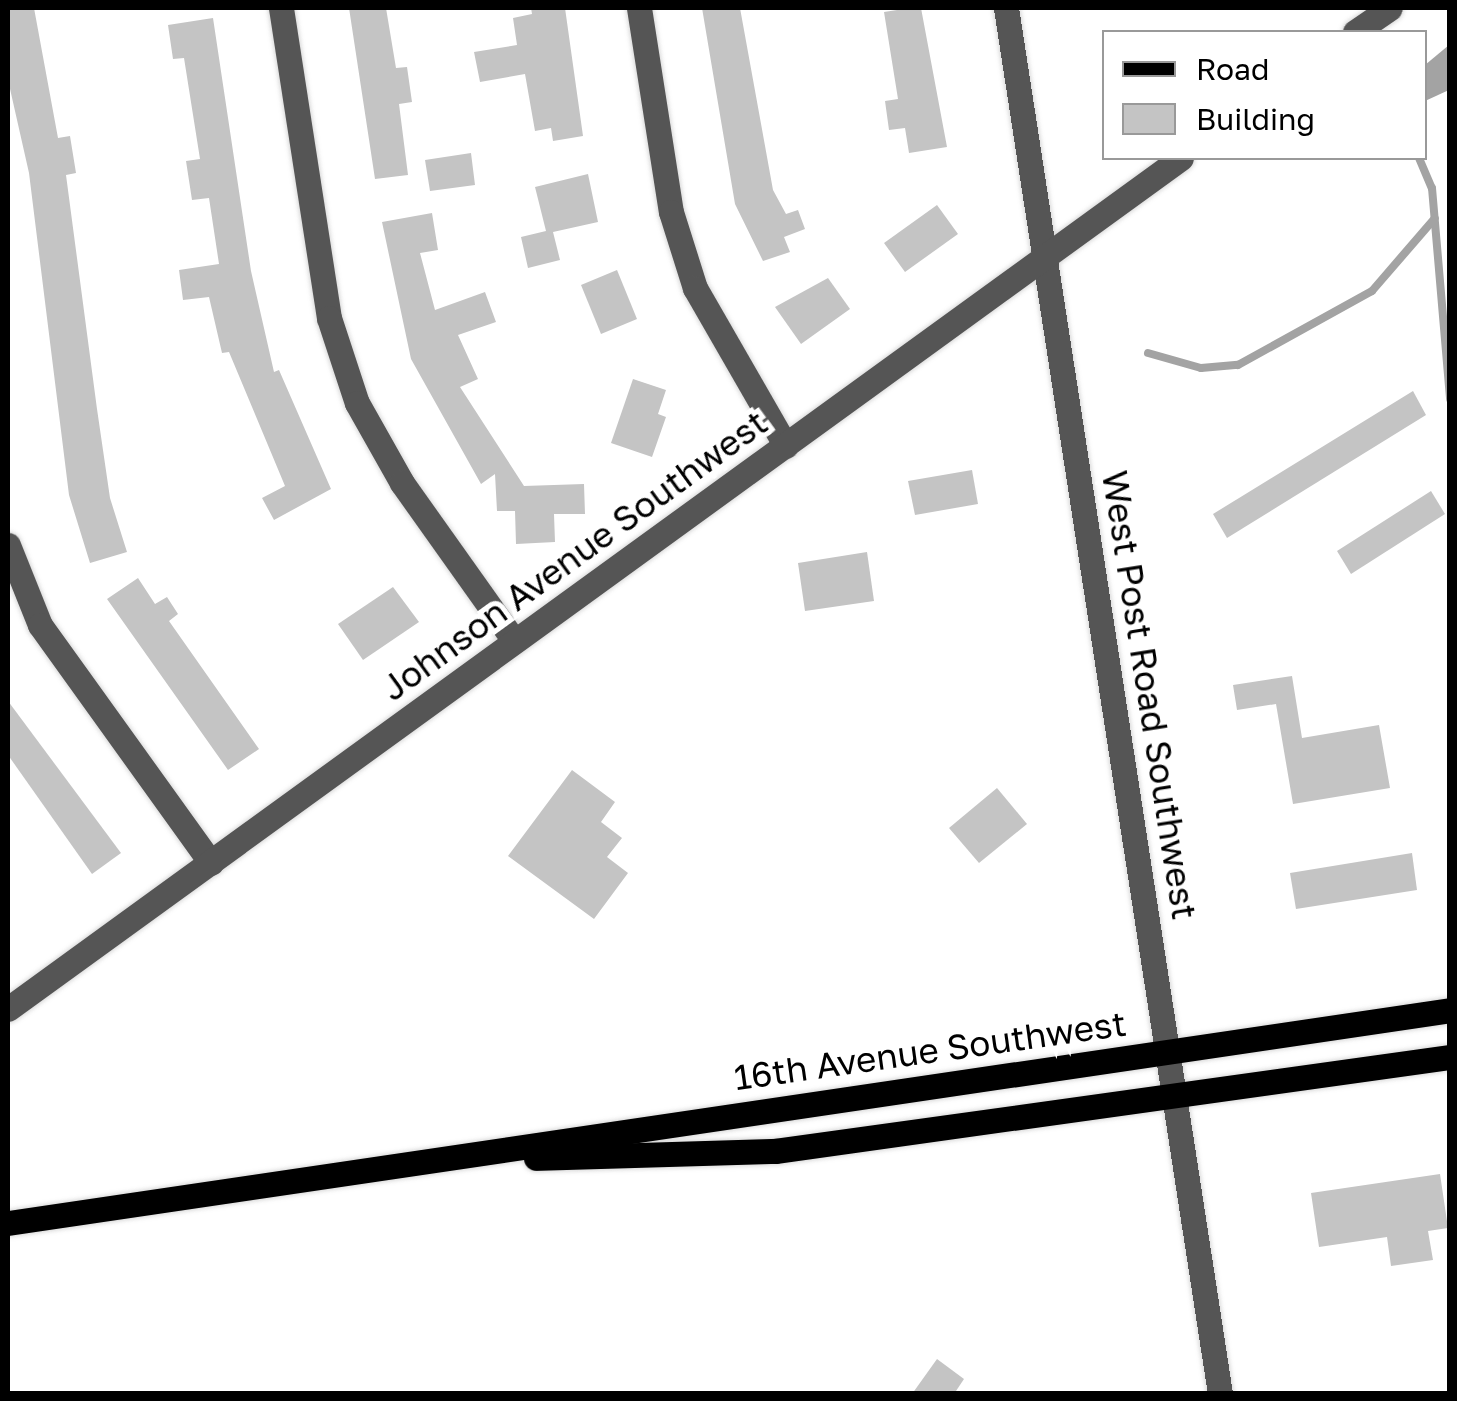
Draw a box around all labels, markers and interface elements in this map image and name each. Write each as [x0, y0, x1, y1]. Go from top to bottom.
legend [1102, 30, 1427, 160]
text: Road [1196, 51, 1270, 87]
text: Building [1196, 101, 1315, 137]
street label: Johnson Avenue Southwest [373, 401, 775, 709]
street label: West Post Road Southwest [1094, 468, 1206, 922]
street label: 16th Avenue Southwest [731, 1002, 1129, 1098]

